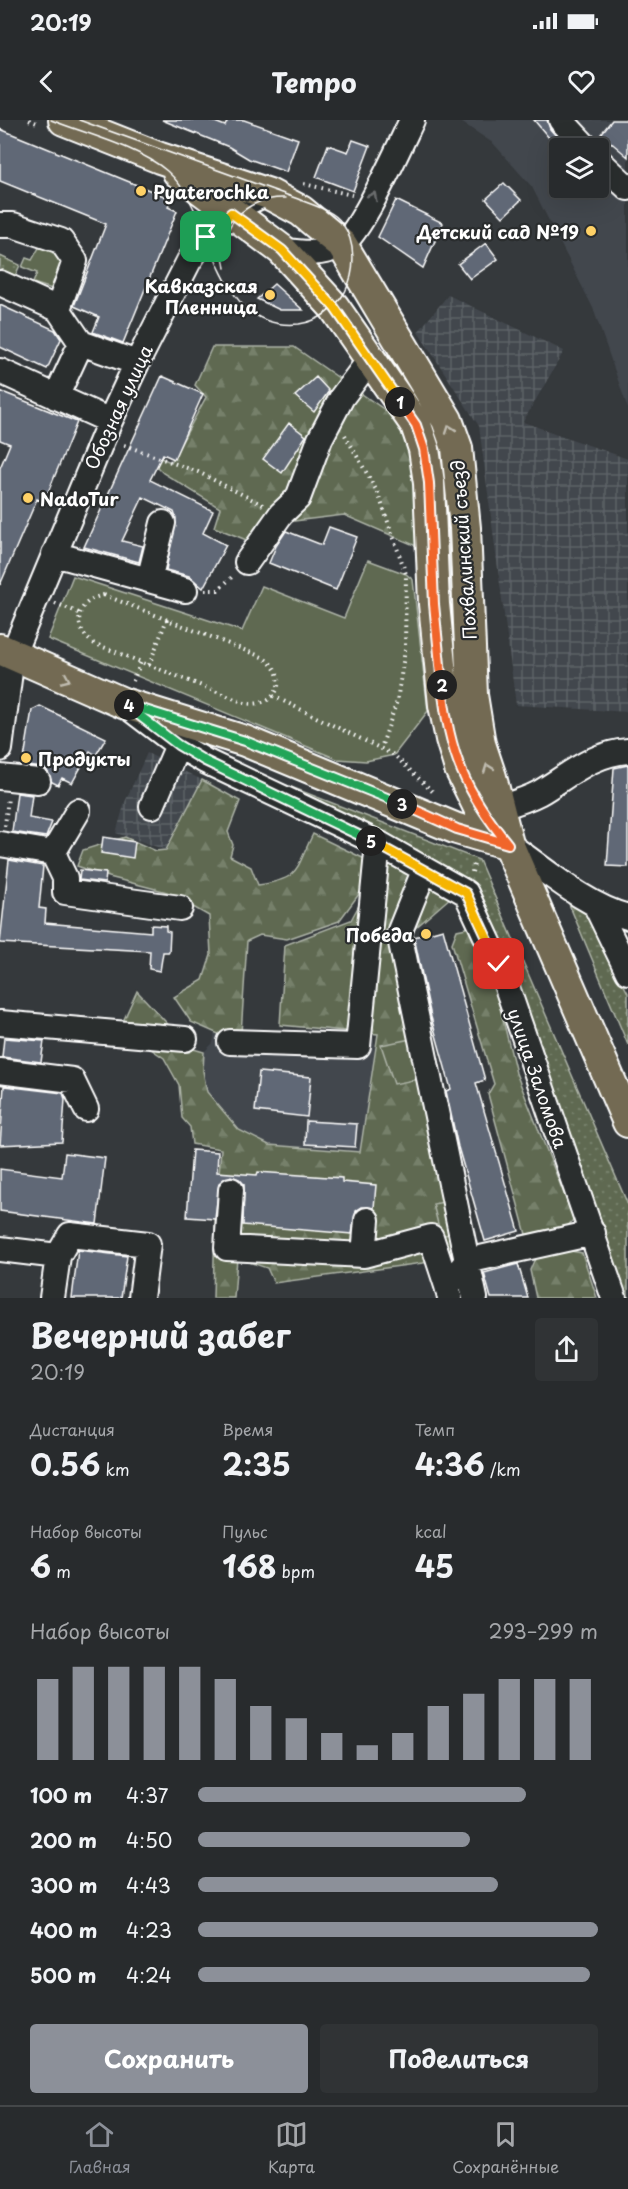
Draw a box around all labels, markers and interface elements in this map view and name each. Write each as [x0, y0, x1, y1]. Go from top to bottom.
text: 20:19 [30, 5, 92, 38]
text: Tempo [271, 61, 357, 102]
icon: back [30, 65, 63, 98]
icon: heart [565, 65, 598, 98]
map controls [549, 138, 609, 198]
button: layers [549, 138, 609, 198]
place label: Pyaterochka [153, 178, 269, 205]
marker: Pyaterochka [134, 184, 148, 198]
one-way arrow [366, 191, 378, 202]
pin [180, 211, 231, 262]
place label: Детский сад №19 [416, 218, 579, 245]
icon: arrive [189, 220, 222, 253]
marker: Детский сад №19 [584, 224, 598, 238]
place label: Кавказская Пленница [145, 272, 258, 320]
marker: Кавказская Пленница [263, 288, 277, 302]
street label: Обозная улица [77, 340, 159, 474]
pin: 1 [385, 387, 415, 417]
text: 1 [396, 390, 404, 414]
one-way arrow [445, 424, 458, 435]
street label: Похвалинский съезд [443, 459, 483, 641]
place label: NadoTur [40, 485, 119, 512]
marker: NadoTur [21, 491, 35, 505]
pin: 2 [427, 670, 457, 700]
one-way arrow [60, 672, 71, 684]
text: 2 [436, 673, 448, 697]
pin: 4 [114, 690, 144, 720]
text: 4 [124, 693, 134, 717]
place label: Продукты [38, 745, 131, 772]
marker: Продукты [19, 751, 33, 765]
one-way arrow [483, 763, 496, 774]
pin: 3 [387, 789, 417, 819]
text: 3 [397, 792, 407, 816]
pin: 5 [356, 826, 386, 856]
text: 5 [366, 829, 376, 853]
place label: Победа [346, 921, 414, 948]
marker: Победа [419, 927, 433, 941]
pin [473, 938, 524, 989]
icon: check [482, 947, 515, 980]
street label: улица Заломова [501, 1004, 575, 1152]
text: Вечерний забег [30, 1309, 290, 1359]
button: share [535, 1318, 598, 1381]
text: 20:19 [30, 1357, 85, 1387]
text: Дистанция [30, 1417, 115, 1441]
text: Время [222, 1417, 273, 1441]
text: Темп [415, 1417, 455, 1441]
text: 0.56 [30, 1441, 100, 1486]
text: 2:35 [222, 1441, 291, 1486]
text: 4:36 [415, 1441, 485, 1486]
text: km [100, 1457, 130, 1481]
text: /km [485, 1457, 521, 1481]
text: Набор высоты [30, 1519, 142, 1543]
text: Пульс [222, 1519, 268, 1543]
text: kcal [415, 1519, 447, 1543]
text: 6 [30, 1543, 51, 1588]
text: 168 [222, 1543, 277, 1588]
text: 45 [415, 1543, 454, 1588]
text: m [51, 1559, 71, 1583]
text: bpm [277, 1559, 315, 1583]
text: Набор высоты [30, 1616, 170, 1646]
text: 293–299 m [489, 1616, 598, 1646]
text: 100 m [30, 1780, 92, 1810]
text: 4:37 [126, 1780, 168, 1810]
text: 200 m [30, 1825, 97, 1855]
text: 4:50 [126, 1825, 172, 1855]
text: 300 m [30, 1870, 98, 1900]
text: 4:43 [126, 1870, 171, 1900]
text: 400 m [30, 1915, 98, 1945]
text: 4:23 [126, 1915, 172, 1945]
text: 500 m [30, 1960, 97, 1990]
text: 4:24 [126, 1960, 172, 1990]
button: Сохранить [30, 2024, 308, 2093]
button: Поделиться [320, 2024, 598, 2093]
tab: Главная [69, 2118, 131, 2178]
tab: Карта [268, 2118, 315, 2178]
tab: Сохранённые [452, 2118, 559, 2178]

